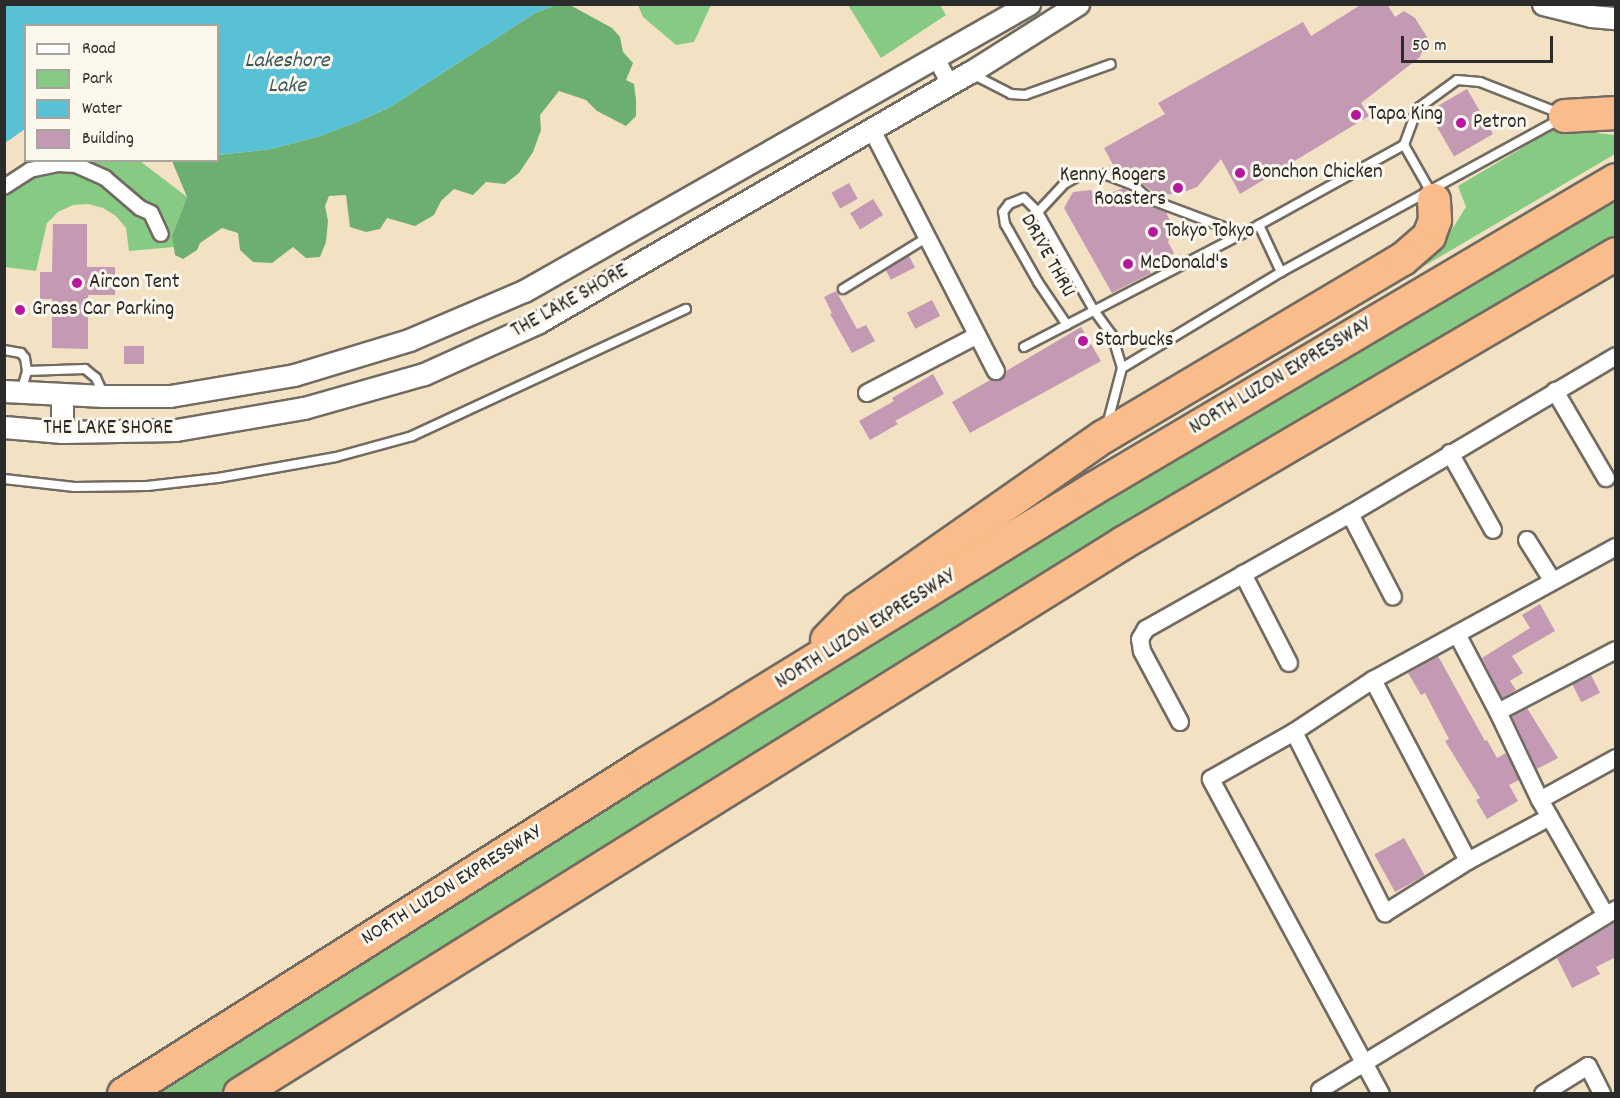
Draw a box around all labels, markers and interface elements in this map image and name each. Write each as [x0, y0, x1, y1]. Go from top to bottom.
legend [24, 24, 219, 162]
scale bar [1404, 24, 1556, 62]
text: 50 m [1412, 34, 1447, 59]
text: Road [82, 37, 116, 62]
water label: Lakeshore Lake [245, 48, 329, 100]
text: Park [82, 67, 113, 92]
text: Water [82, 97, 122, 122]
place label: Tapa King [1368, 102, 1443, 128]
marker: Tapa King [1349, 108, 1363, 122]
place label: Petron [1473, 110, 1526, 136]
marker: Petron [1454, 116, 1468, 130]
text: Building [82, 127, 134, 152]
place label: Bonchon Chicken [1252, 160, 1383, 186]
place label: Kenny Rogers Roasters [1060, 163, 1166, 213]
marker: Bonchon Chicken [1233, 166, 1247, 180]
marker: Kenny Rogers Roasters [1171, 181, 1185, 195]
street label: DRIVE THRU [1014, 210, 1080, 302]
place label: Tokyo Tokyo [1165, 219, 1254, 245]
marker: Tokyo Tokyo [1146, 225, 1160, 239]
place label: McDonald's [1140, 251, 1228, 277]
marker: McDonald's [1121, 257, 1135, 271]
street label: THE LAKE SHORE [507, 260, 633, 344]
place label: Aircon Tent [89, 270, 179, 296]
marker: Aircon Tent [70, 276, 84, 290]
place label: Grass Car Parking [32, 297, 174, 323]
marker: Grass Car Parking [13, 303, 27, 317]
street label: NORTH LUZON EXPRESSWAY [1185, 313, 1377, 441]
place label: Starbucks [1095, 328, 1174, 354]
marker: Starbucks [1076, 334, 1090, 348]
street label: THE LAKE SHORE [43, 416, 173, 442]
street label: NORTH LUZON EXPRESSWAY [771, 564, 961, 696]
street label: NORTH LUZON EXPRESSWAY [357, 820, 547, 952]

